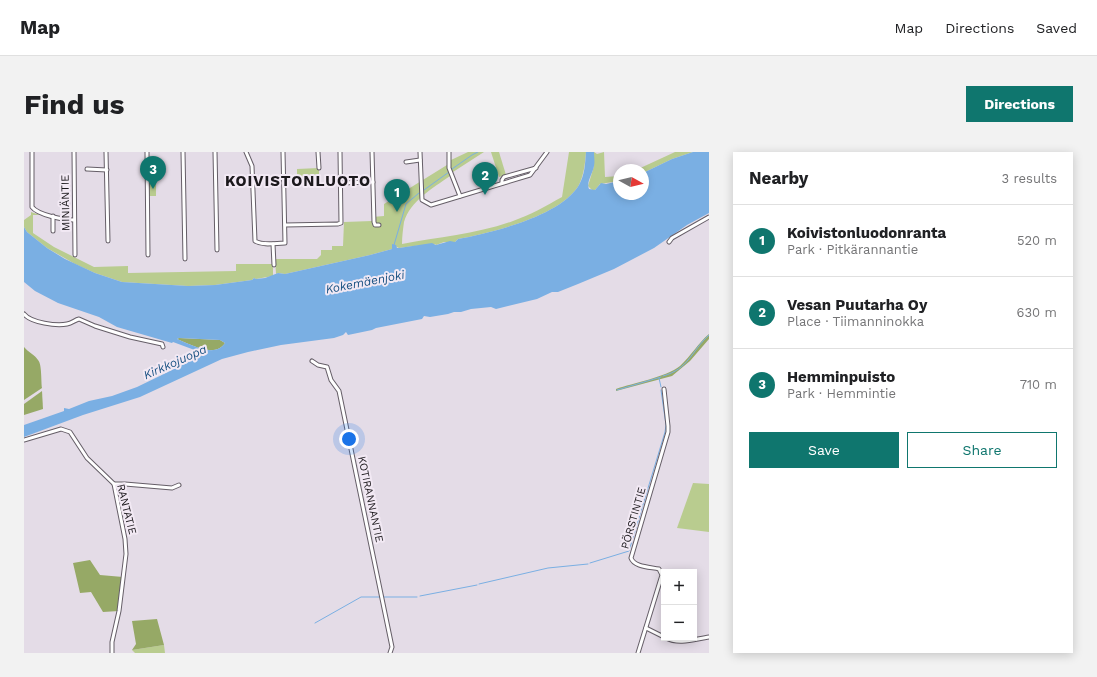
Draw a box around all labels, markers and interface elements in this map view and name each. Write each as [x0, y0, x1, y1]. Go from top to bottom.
text: Map [20, 16, 60, 39]
text: Map [895, 20, 923, 36]
text: Directions [945, 20, 1014, 36]
text: Saved [1036, 20, 1077, 36]
button: Directions [966, 86, 1073, 122]
text: Find us [24, 88, 124, 121]
pin: 3 [140, 156, 166, 189]
pin: 2 [472, 162, 498, 195]
north arrow [613, 164, 649, 200]
text: Nearby [749, 168, 808, 188]
text: 3 results [1002, 171, 1057, 186]
district label: KOIVISTONLUOTO [225, 172, 371, 190]
street label: MINIÄNTIE [58, 175, 72, 231]
pin: 1 [384, 179, 410, 212]
text: Koivistonluodonranta [787, 224, 946, 242]
text: 1 [759, 233, 765, 248]
text: 520 m [1017, 233, 1057, 248]
text: Park · Pitkärannantie [787, 242, 918, 257]
water label: Kokemäenjoki [324, 267, 406, 296]
text: Vesan Puutarha Oy [787, 296, 927, 314]
text: 2 [758, 305, 766, 320]
text: 630 m [1017, 305, 1057, 320]
text: Place · Tiimanninokka [787, 314, 924, 329]
water label: Kirkkojuopa [141, 342, 209, 382]
text: Hemminpuisto [787, 368, 895, 386]
text: 3 [758, 377, 766, 392]
text: 710 m [1020, 377, 1057, 392]
text: Park · Hemmintie [787, 386, 896, 401]
your location [339, 429, 359, 449]
button: Save [749, 432, 899, 468]
button: Share [907, 432, 1057, 468]
street label: KOTIRANNANTIE [355, 455, 386, 543]
street label: RANTATIE [114, 483, 139, 536]
street label: PÖRSTINTIE [617, 485, 649, 551]
map controls [661, 569, 697, 641]
button: + [661, 569, 697, 605]
button: − [661, 605, 697, 641]

